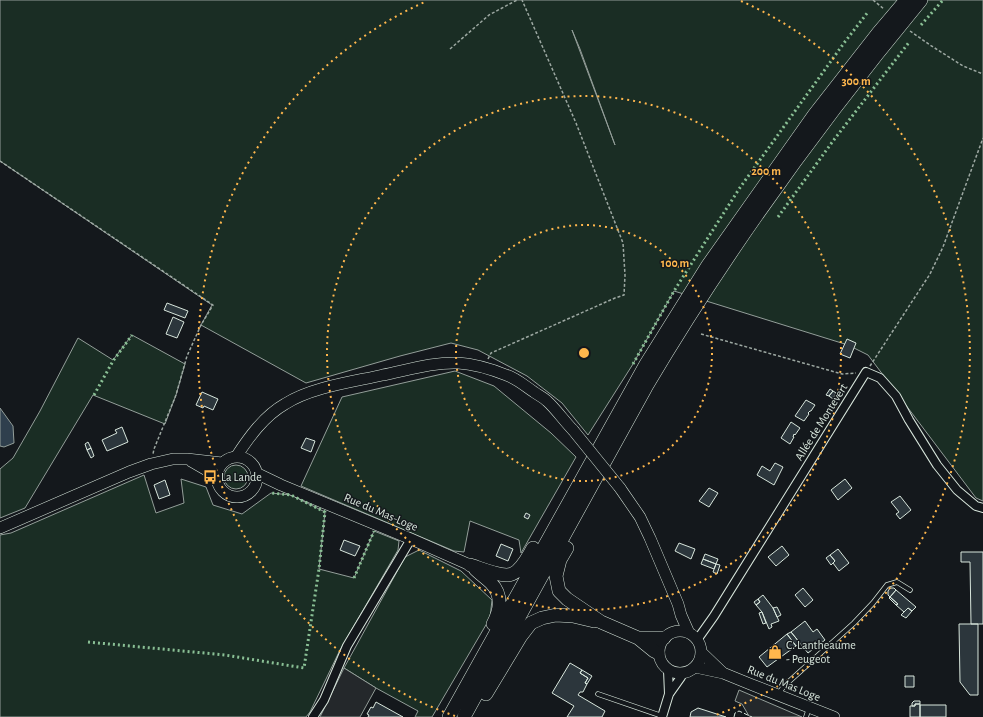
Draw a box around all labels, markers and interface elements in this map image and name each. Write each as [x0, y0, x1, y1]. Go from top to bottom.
text: 300 m [841, 75, 871, 87]
text: 200 m [751, 165, 781, 177]
text: 100 m [661, 257, 689, 269]
centre of rings [577, 346, 591, 360]
street label: Allée de Montevert [793, 381, 850, 463]
bus stop icon: La Lande [202, 469, 218, 485]
place label: La Lande [221, 471, 262, 483]
street label: Rue du Mas-Loge [342, 491, 420, 533]
place label: C. Lantheaume - Peugeot [786, 639, 856, 665]
shop icon: C. Lantheaume - Peugeot [767, 644, 783, 660]
street label: Rue du Mas Loge [746, 663, 822, 703]

